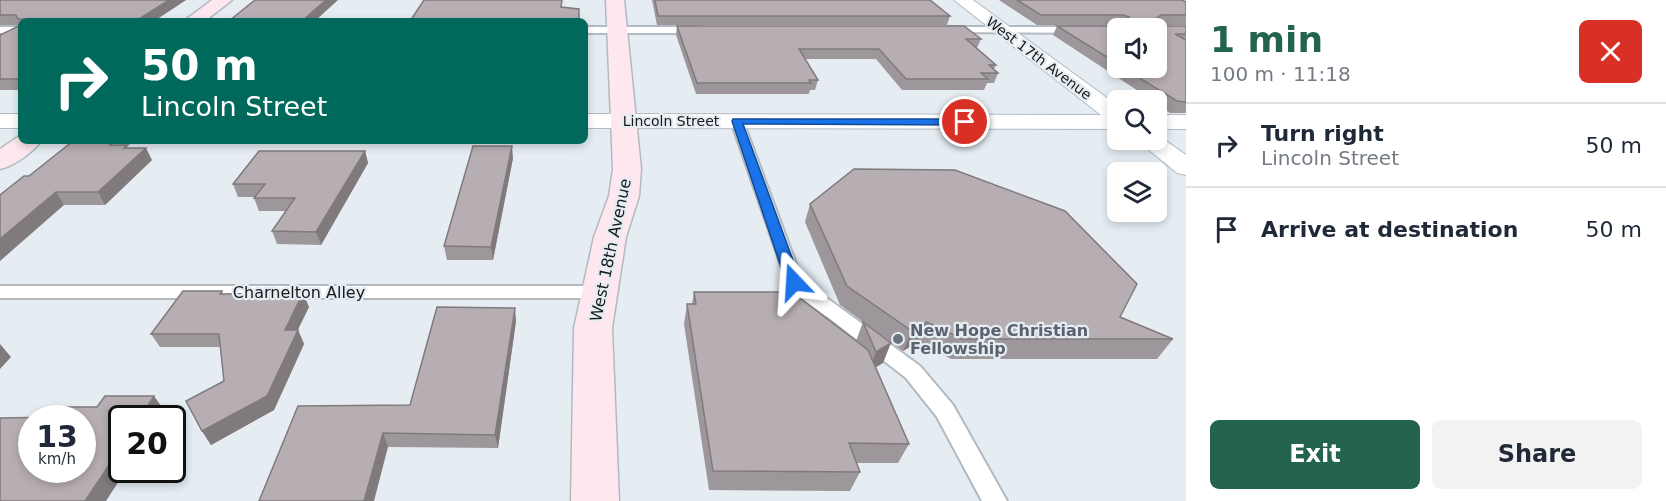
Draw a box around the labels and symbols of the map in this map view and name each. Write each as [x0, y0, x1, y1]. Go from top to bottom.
street label: West 17th Avenue [983, 13, 1095, 103]
pin [939, 96, 990, 147]
street label: Lincoln Street [623, 113, 720, 129]
street label: West 18th Avenue [586, 177, 635, 323]
position arrow [762, 250, 826, 314]
street label: Charnelton Alley [233, 283, 365, 302]
place label: New Hope Christian Fellowship [910, 321, 1088, 358]
marker: New Hope Christian Fellowship [891, 332, 905, 346]
speed limit sign: 20 [108, 405, 186, 483]

